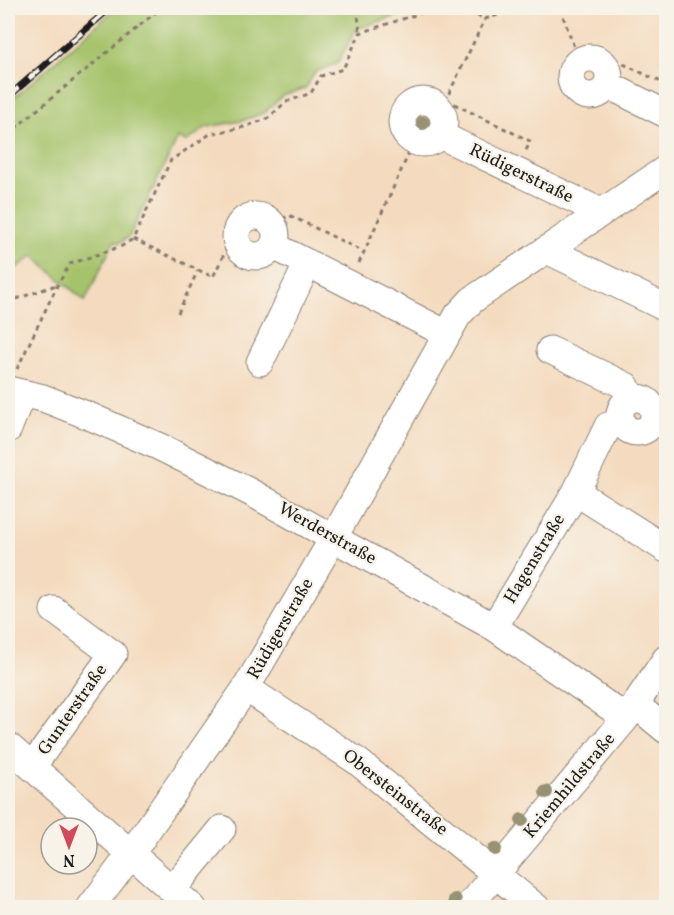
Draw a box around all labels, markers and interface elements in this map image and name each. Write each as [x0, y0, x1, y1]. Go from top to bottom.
street label: Rüdigerstraße [465, 138, 577, 210]
street label: Werderstraße [273, 497, 381, 571]
street label: Hagenstraße [498, 509, 572, 609]
street label: Rüdigerstraße [242, 574, 320, 684]
street label: Gunterstraße [32, 659, 114, 761]
street label: Kriemhildstraße [518, 728, 622, 844]
street label: Obersteinstraße [337, 744, 453, 842]
north arrow [39, 816, 99, 876]
text: N [63, 848, 75, 870]

